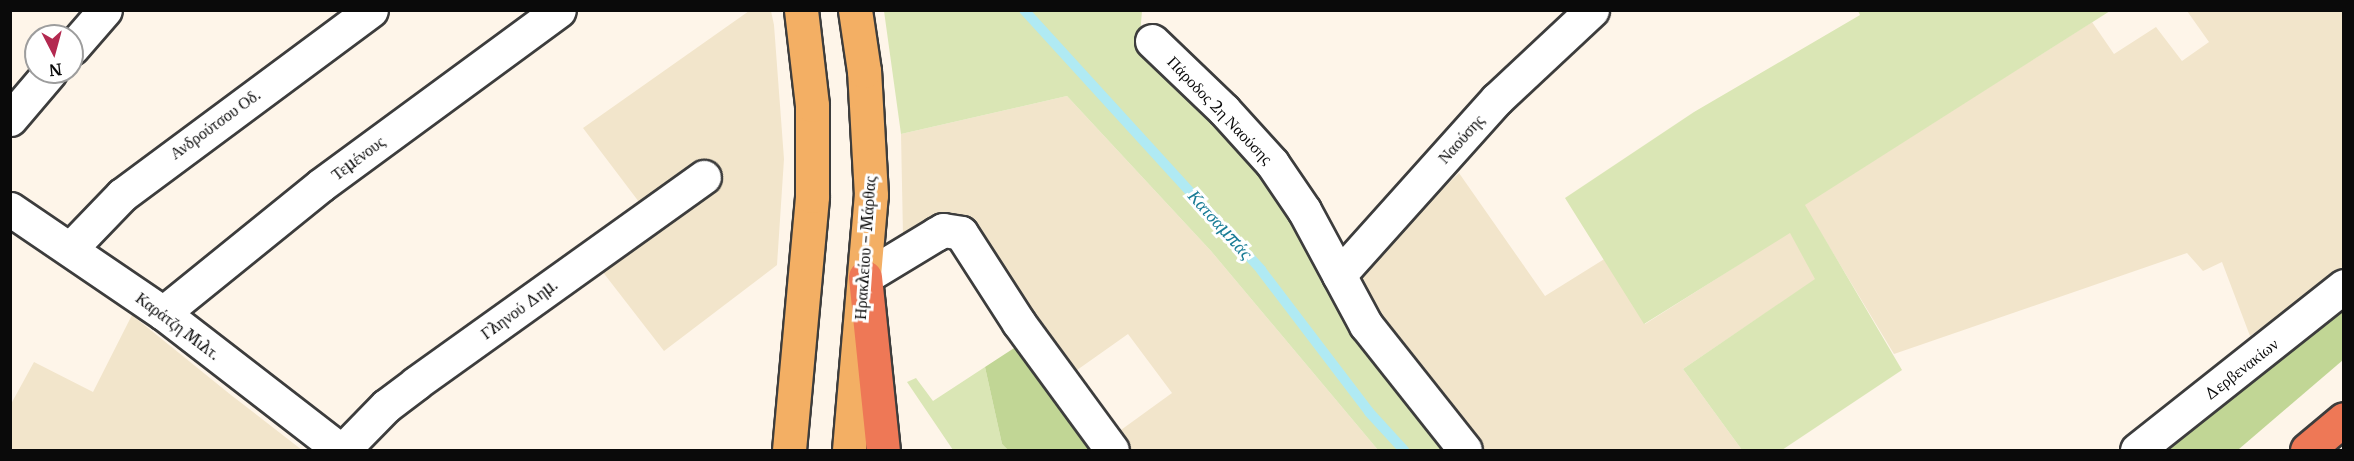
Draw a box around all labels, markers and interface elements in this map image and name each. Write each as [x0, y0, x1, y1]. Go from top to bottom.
north arrow [24, 24, 84, 84]
street label: Πάροδος 2η Ναούσης [1164, 52, 1276, 168]
text: N [48, 59, 63, 81]
street label: Ανδρούτσου Οδ. [166, 85, 264, 163]
street label: Ναούσης [1434, 111, 1488, 167]
street label: Τεμένους [328, 132, 388, 184]
street label: Ηρακλείου - Μάρθας [850, 176, 880, 320]
water label: Κατσαμπάς [1183, 186, 1257, 264]
street label: Γληνού Δημ. [477, 275, 561, 343]
street label: Καράτζη Μιλτ. [132, 288, 224, 364]
street label: Δερβενακίων [2200, 334, 2282, 404]

